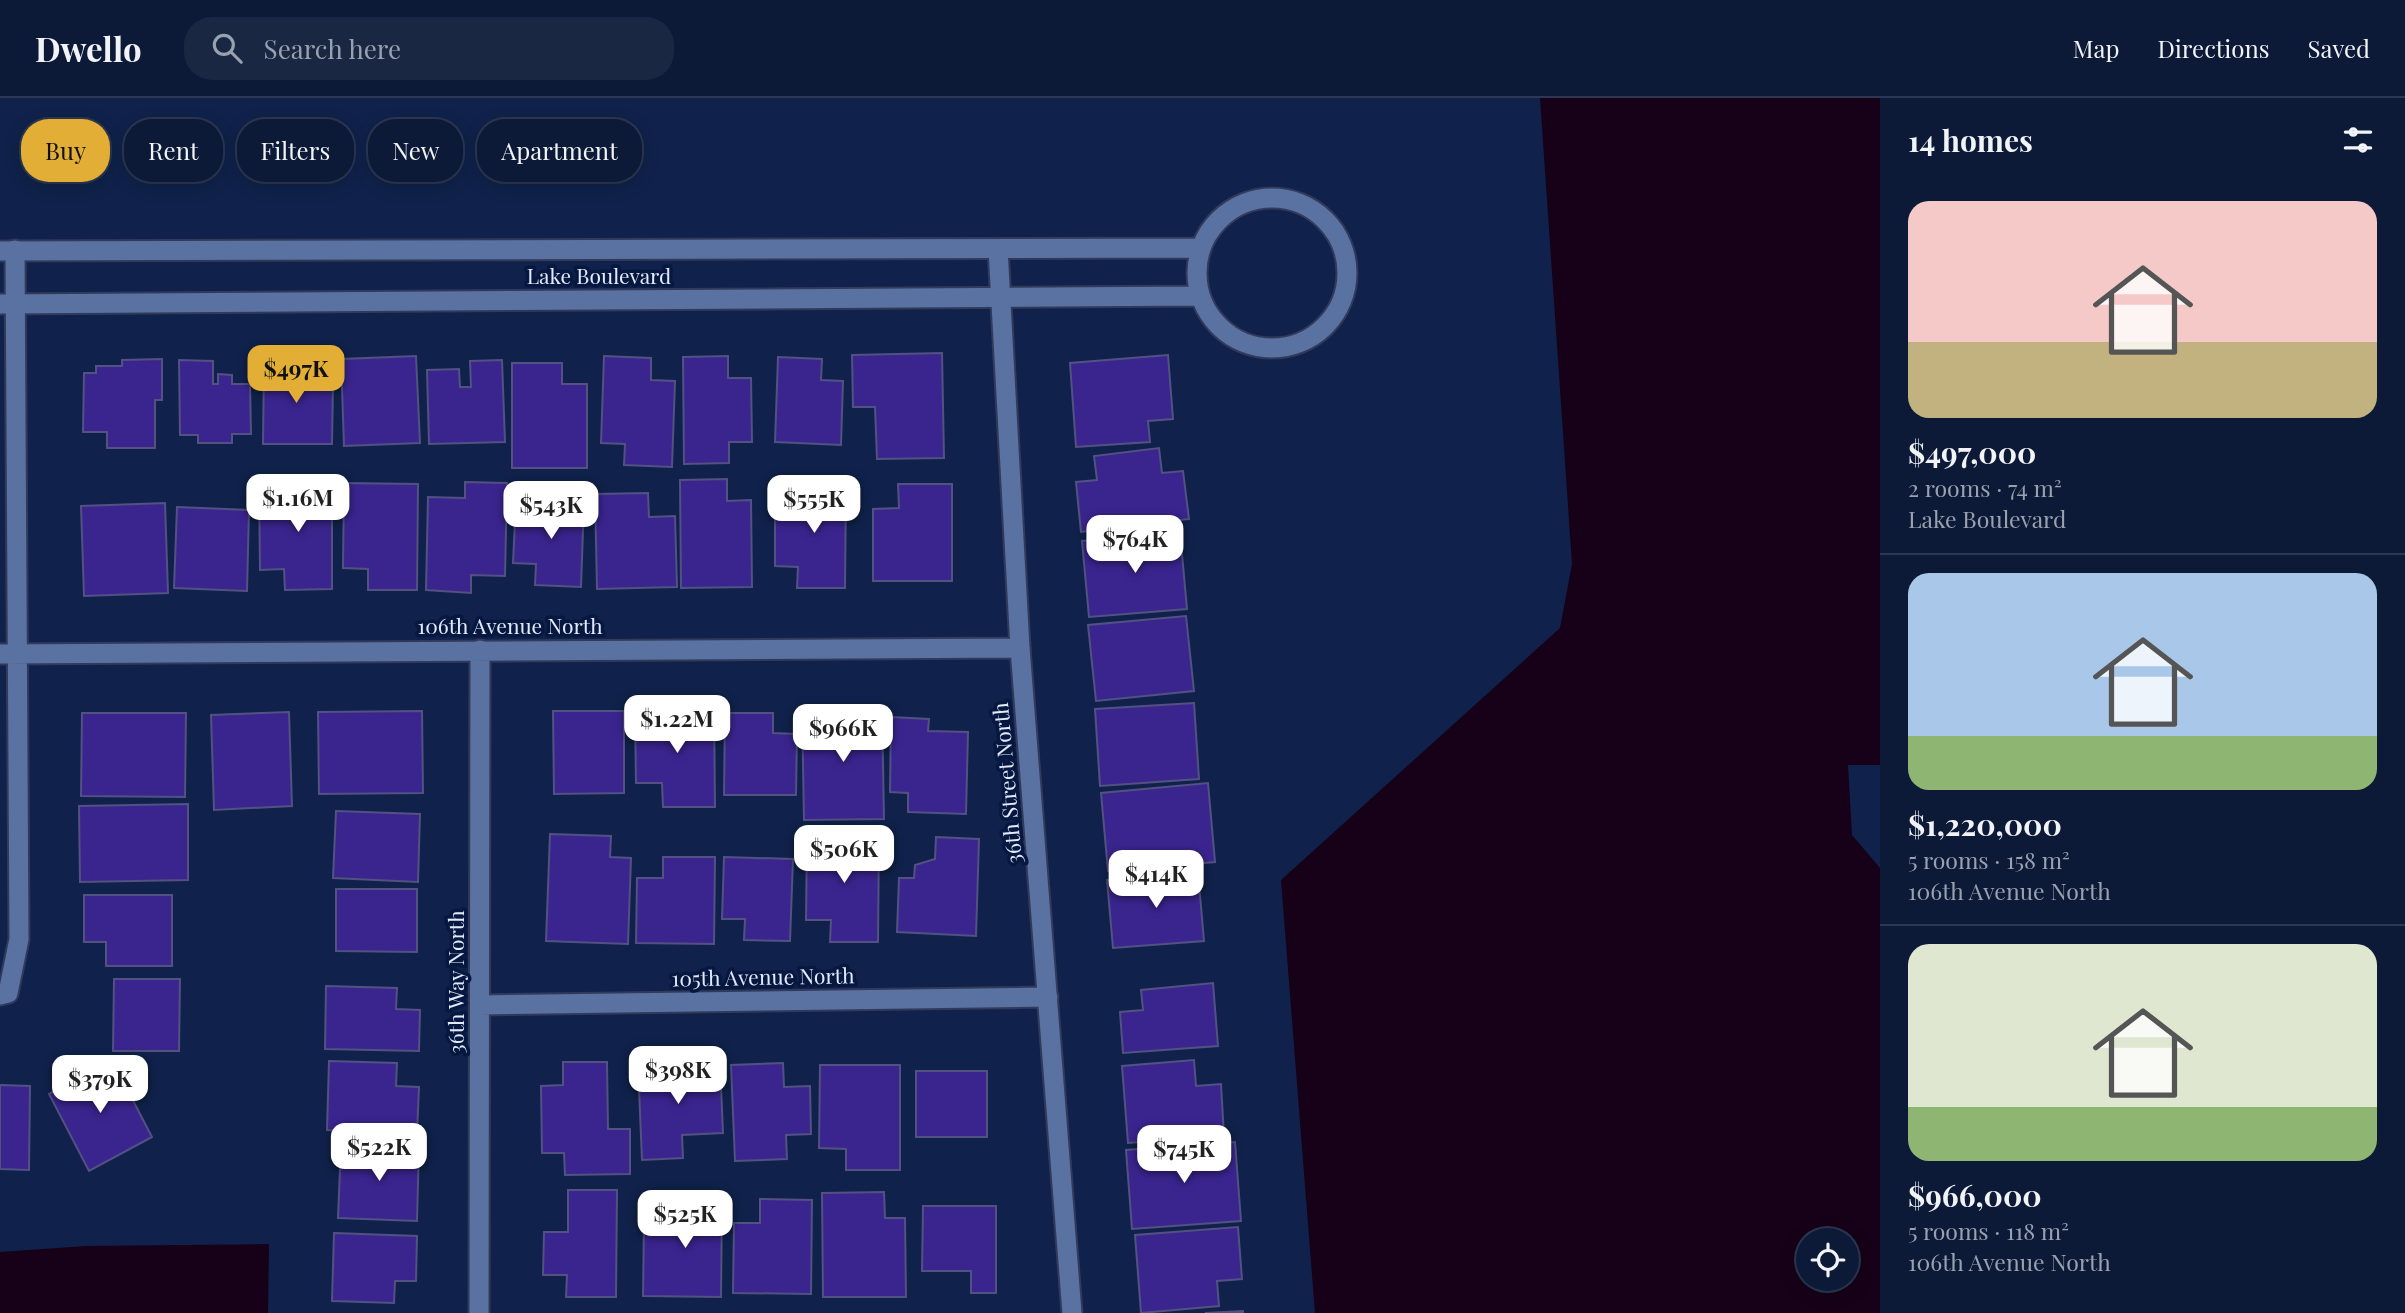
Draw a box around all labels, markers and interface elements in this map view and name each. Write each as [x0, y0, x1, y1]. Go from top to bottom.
search box [184, 17, 674, 80]
text: Dwello [35, 26, 142, 70]
icon: search [208, 29, 246, 67]
text: Search here [264, 31, 401, 66]
text: Map [2073, 32, 2119, 64]
text: Directions [2157, 32, 2270, 64]
text: Saved [2308, 32, 2370, 64]
chip: Buy [21, 119, 110, 182]
chip: Rent [124, 119, 223, 182]
chip: Filters [237, 119, 354, 182]
chip: New [368, 119, 463, 182]
chip: Apartment [477, 119, 642, 182]
text: 14 homes [1908, 120, 2033, 160]
icon: filters [2339, 121, 2377, 159]
icon: home [2080, 247, 2206, 373]
street label: Lake Boulevard [527, 261, 671, 289]
pin: $497K [247, 345, 345, 405]
text: $497K [264, 352, 328, 383]
text: $497,000 [1908, 432, 2036, 472]
text: 2 rooms · 74 m² [1908, 472, 2062, 503]
pin: $1.16M [241, 474, 355, 534]
pin: $555K [765, 476, 863, 535]
text: $1.16M [262, 481, 334, 512]
pin: $543K [502, 482, 600, 541]
text: $555K [783, 482, 845, 513]
text: $543K [519, 488, 583, 519]
text: Lake Boulevard [1908, 503, 2066, 534]
pin: $764K [1086, 516, 1184, 575]
text: $764K [1102, 522, 1168, 553]
street label: 106th Avenue North [417, 611, 603, 639]
icon: home [2080, 619, 2206, 745]
pin: $1.22M [620, 696, 734, 755]
street label: 36th Street North [985, 701, 1027, 865]
text: $1.22M [640, 702, 714, 733]
pin: $966K [794, 704, 892, 764]
text: $966K [809, 711, 877, 742]
text: $1,220,000 [1908, 804, 2062, 844]
pin: $506K [795, 826, 893, 885]
text: $506K [810, 832, 878, 863]
text: 5 rooms · 158 m² [1908, 844, 2070, 875]
pin: $414K [1107, 850, 1205, 910]
text: $414K [1125, 857, 1187, 888]
text: 106th Avenue North [1908, 875, 2111, 906]
street label: 36th Way North [441, 910, 469, 1054]
street label: 105th Avenue North [671, 960, 855, 992]
icon: home [2080, 990, 2206, 1116]
pin: $398K [629, 1046, 727, 1106]
text: $398K [645, 1053, 711, 1084]
pin: $379K [51, 1056, 149, 1115]
text: $379K [68, 1062, 132, 1093]
pin: $522K [330, 1124, 428, 1183]
pin: $745K [1135, 1126, 1233, 1185]
text: $522K [347, 1130, 411, 1161]
text: $745K [1153, 1132, 1215, 1163]
text: $966,000 [1908, 1175, 2042, 1215]
pin: $525K [636, 1190, 734, 1250]
text: $525K [654, 1197, 716, 1228]
text: 5 rooms · 118 m² [1908, 1215, 2069, 1246]
map controls [1796, 1228, 1859, 1291]
button: locate [1796, 1228, 1859, 1291]
text: 106th Avenue North [1908, 1246, 2111, 1277]

